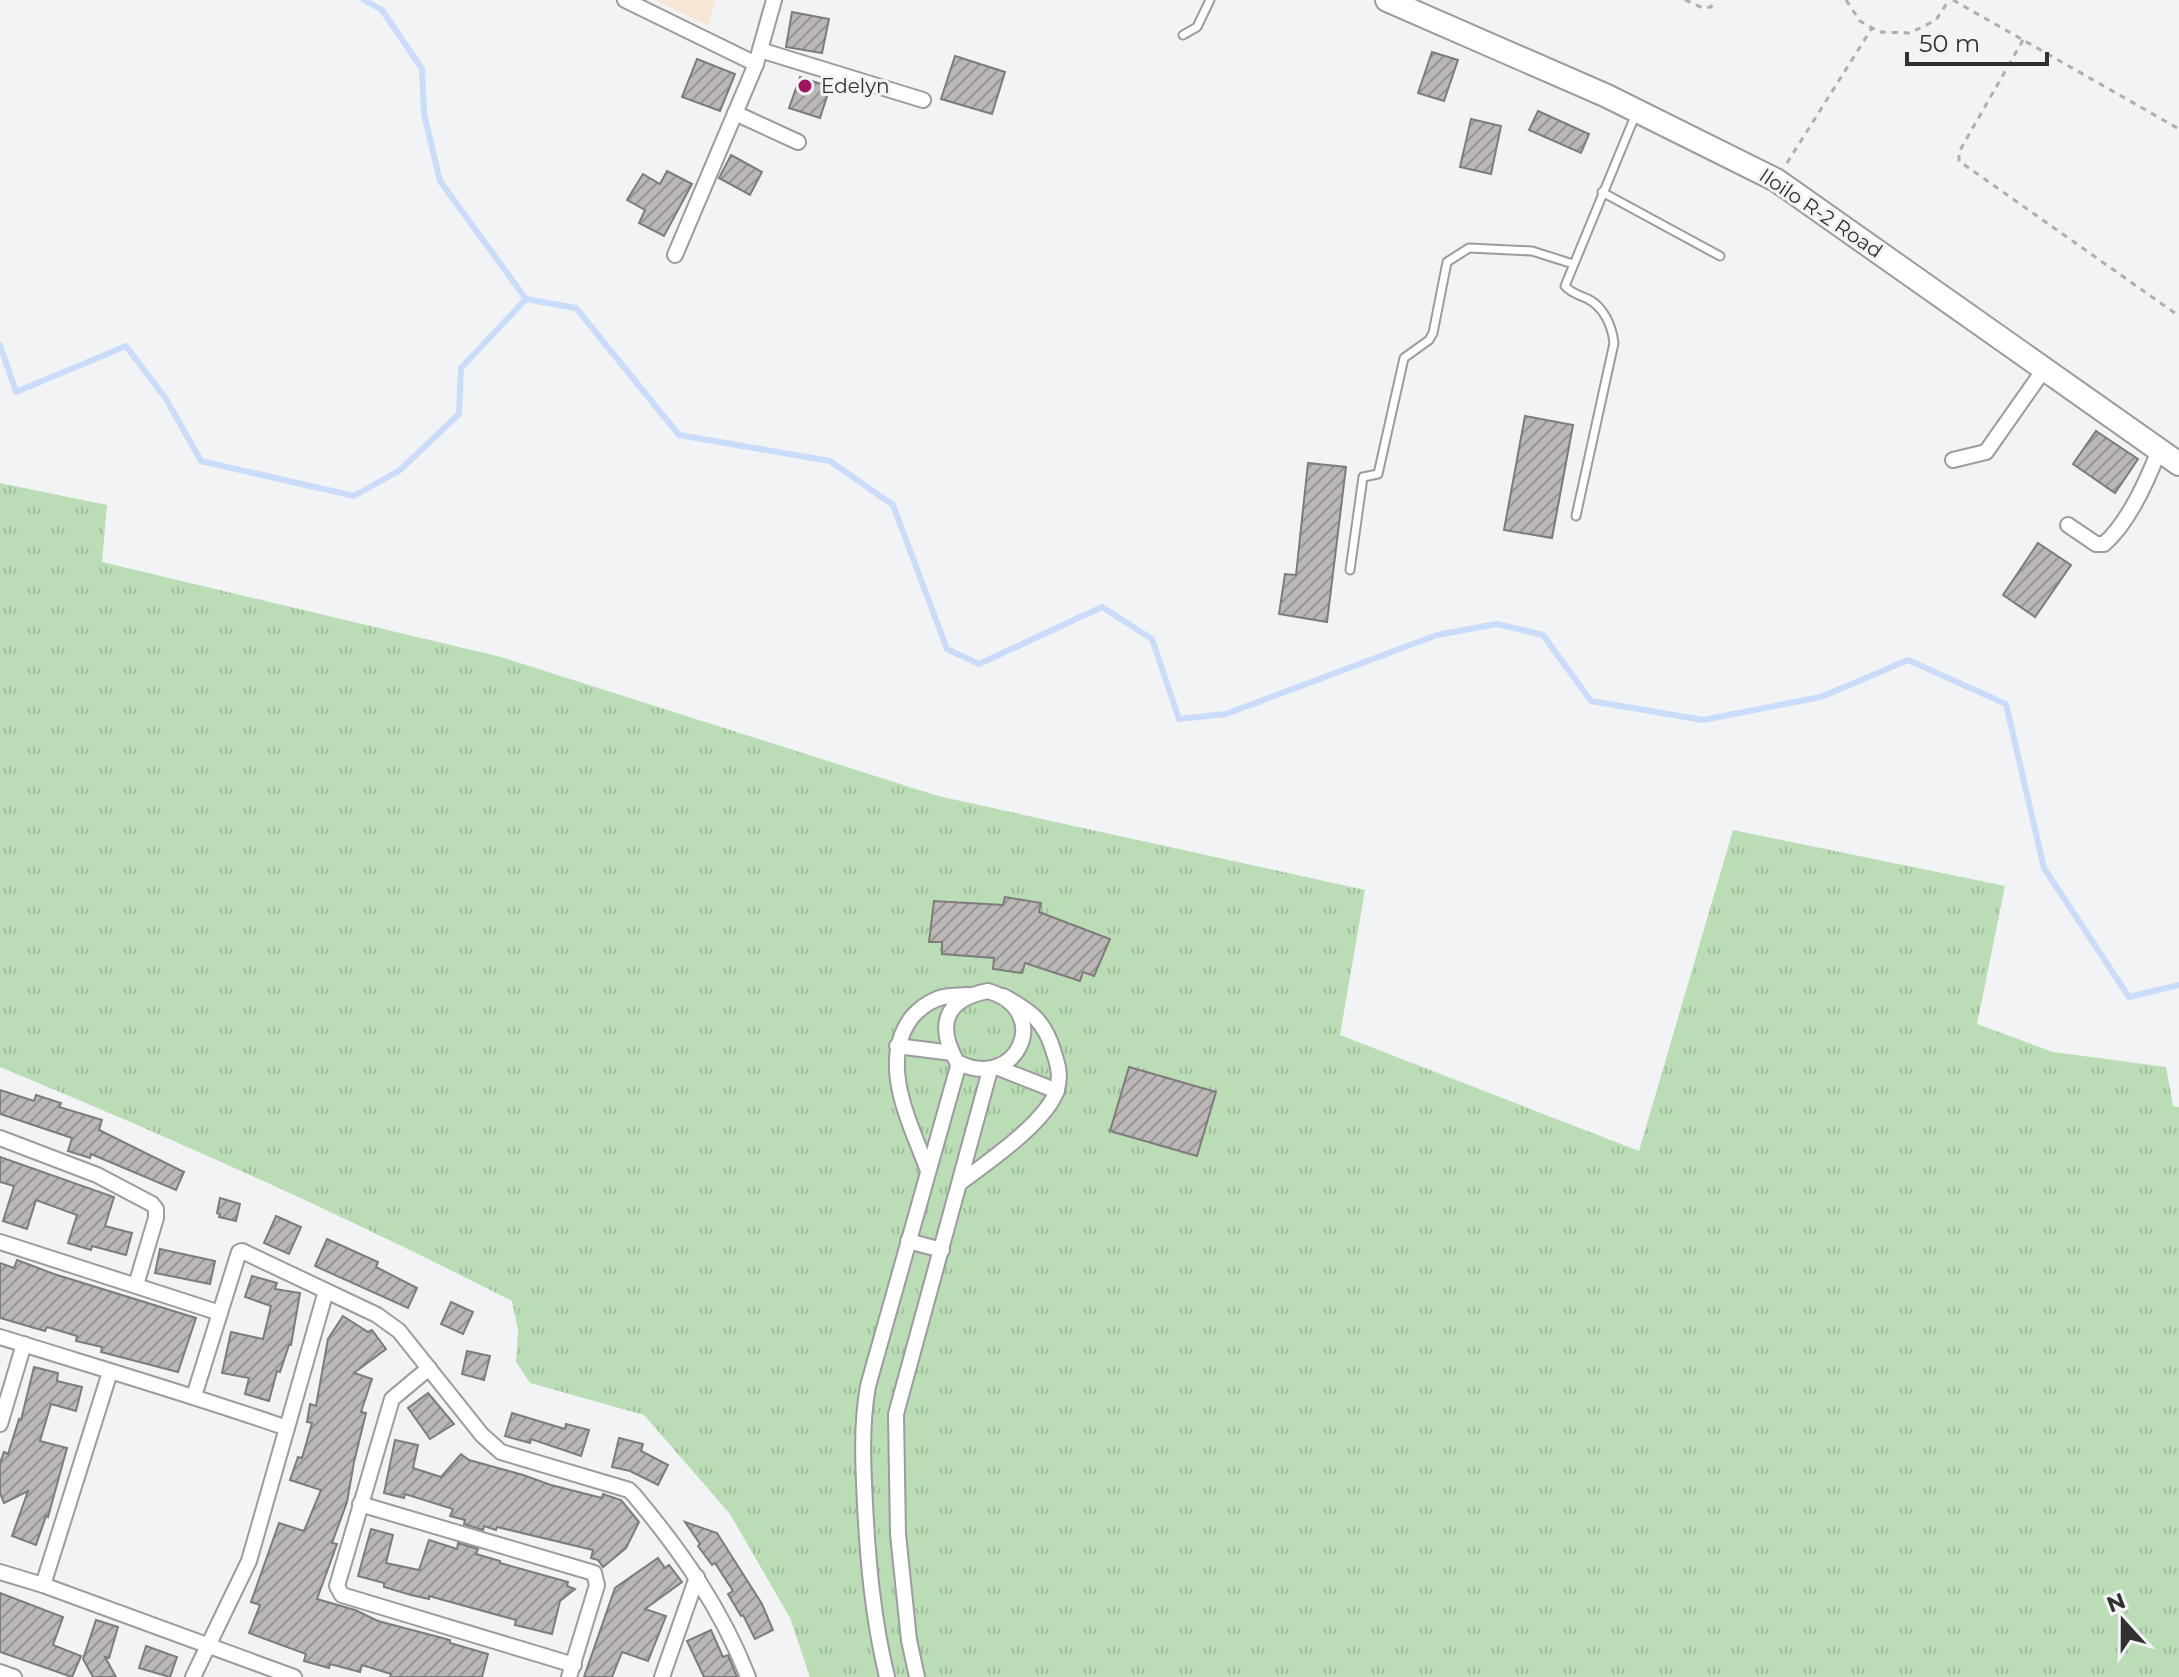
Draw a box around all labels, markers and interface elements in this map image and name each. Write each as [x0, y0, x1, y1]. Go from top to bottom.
scale bar [1907, 16, 2047, 66]
text: 50 m [1919, 29, 1980, 58]
place label: Edelyn [821, 74, 890, 98]
marker: Edelyn [796, 77, 814, 95]
street label: Iloilo R-2 Road [1755, 163, 1887, 263]
north arrow [2083, 1581, 2163, 1661]
text: N [2103, 1587, 2129, 1619]

